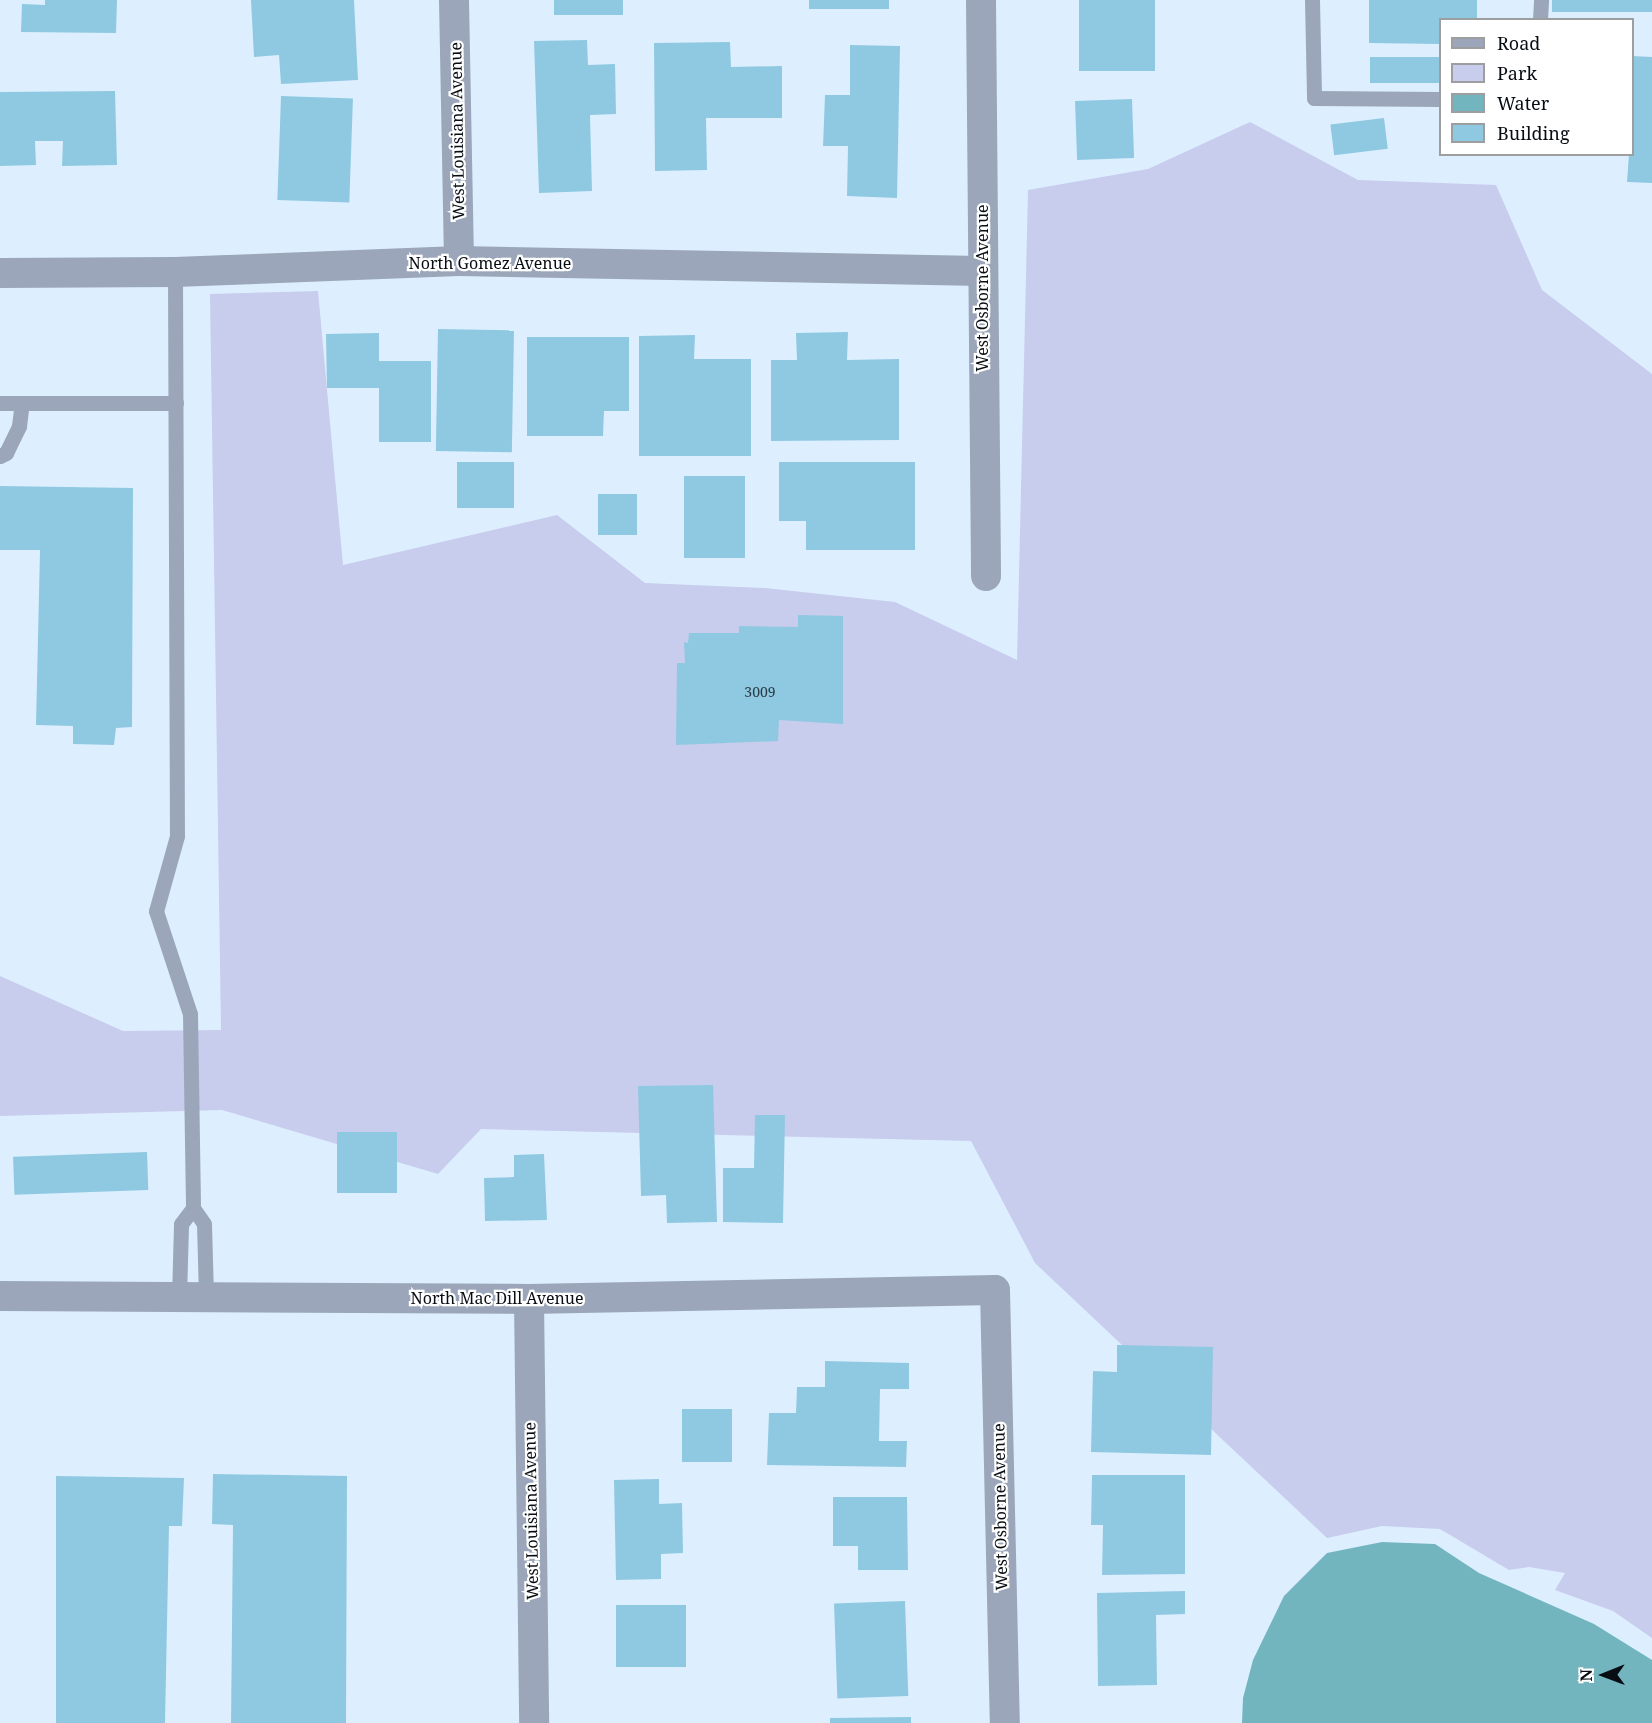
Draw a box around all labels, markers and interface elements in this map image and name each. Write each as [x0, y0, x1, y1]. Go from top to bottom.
legend [1439, 18, 1634, 156]
text: Road [1497, 31, 1540, 55]
street label: West Louisiana Avenue [446, 42, 468, 220]
text: Park [1497, 61, 1537, 85]
text: Water [1497, 91, 1549, 115]
text: Building [1497, 121, 1570, 145]
street label: West Osborne Avenue [972, 204, 992, 372]
street label: North Gomez Avenue [409, 253, 571, 273]
house number: 3009 [744, 684, 776, 700]
street label: North Mac Dill Avenue [411, 1288, 583, 1308]
street label: West Louisiana Avenue [520, 1422, 542, 1600]
street label: West Osborne Avenue [989, 1423, 1011, 1591]
north arrow [1574, 1645, 1634, 1705]
text: N [1575, 1669, 1597, 1682]

